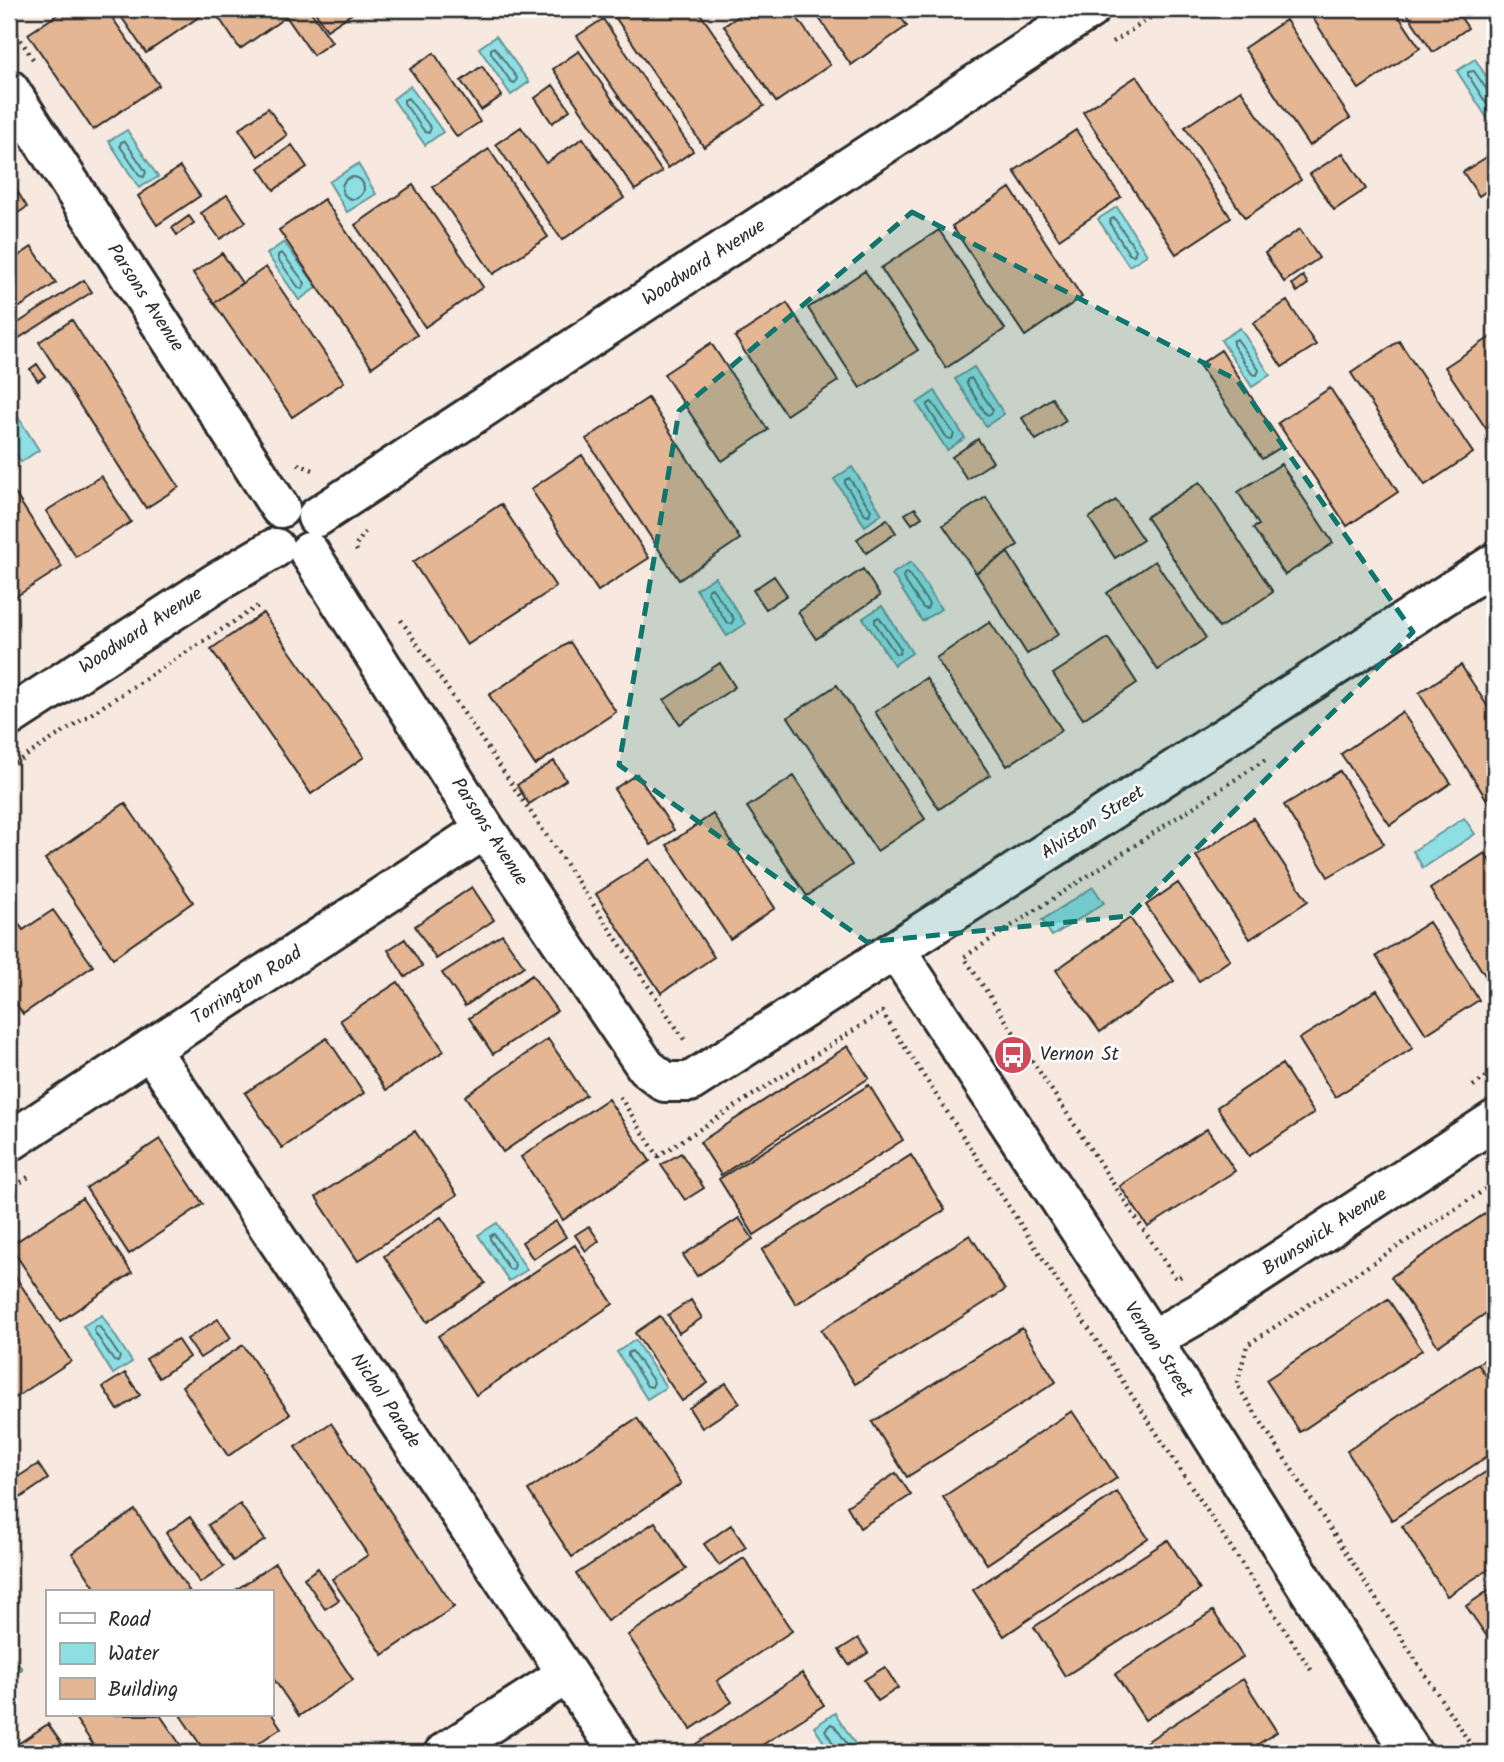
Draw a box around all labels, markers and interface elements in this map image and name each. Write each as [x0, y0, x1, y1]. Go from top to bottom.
street label: Woodward Avenue [636, 211, 772, 314]
street label: Parsons Avenue [99, 238, 192, 359]
street label: Woodward Avenue [73, 579, 209, 682]
street label: Parsons Avenue [443, 772, 536, 893]
street label: Alviston Street [1035, 778, 1151, 868]
street label: Torrington Road [186, 939, 309, 1033]
bus stop icon: Vernon St [992, 1034, 1034, 1076]
place label: Vernon St [1040, 1040, 1120, 1070]
street label: Brunswick Avenue [1256, 1180, 1394, 1284]
street label: Vernon Street [1116, 1296, 1201, 1405]
street label: Nichol Parade [342, 1347, 428, 1455]
legend [46, 1590, 273, 1716]
text: Road [108, 1604, 151, 1637]
text: Water [108, 1638, 160, 1671]
text: Building [108, 1674, 178, 1707]

